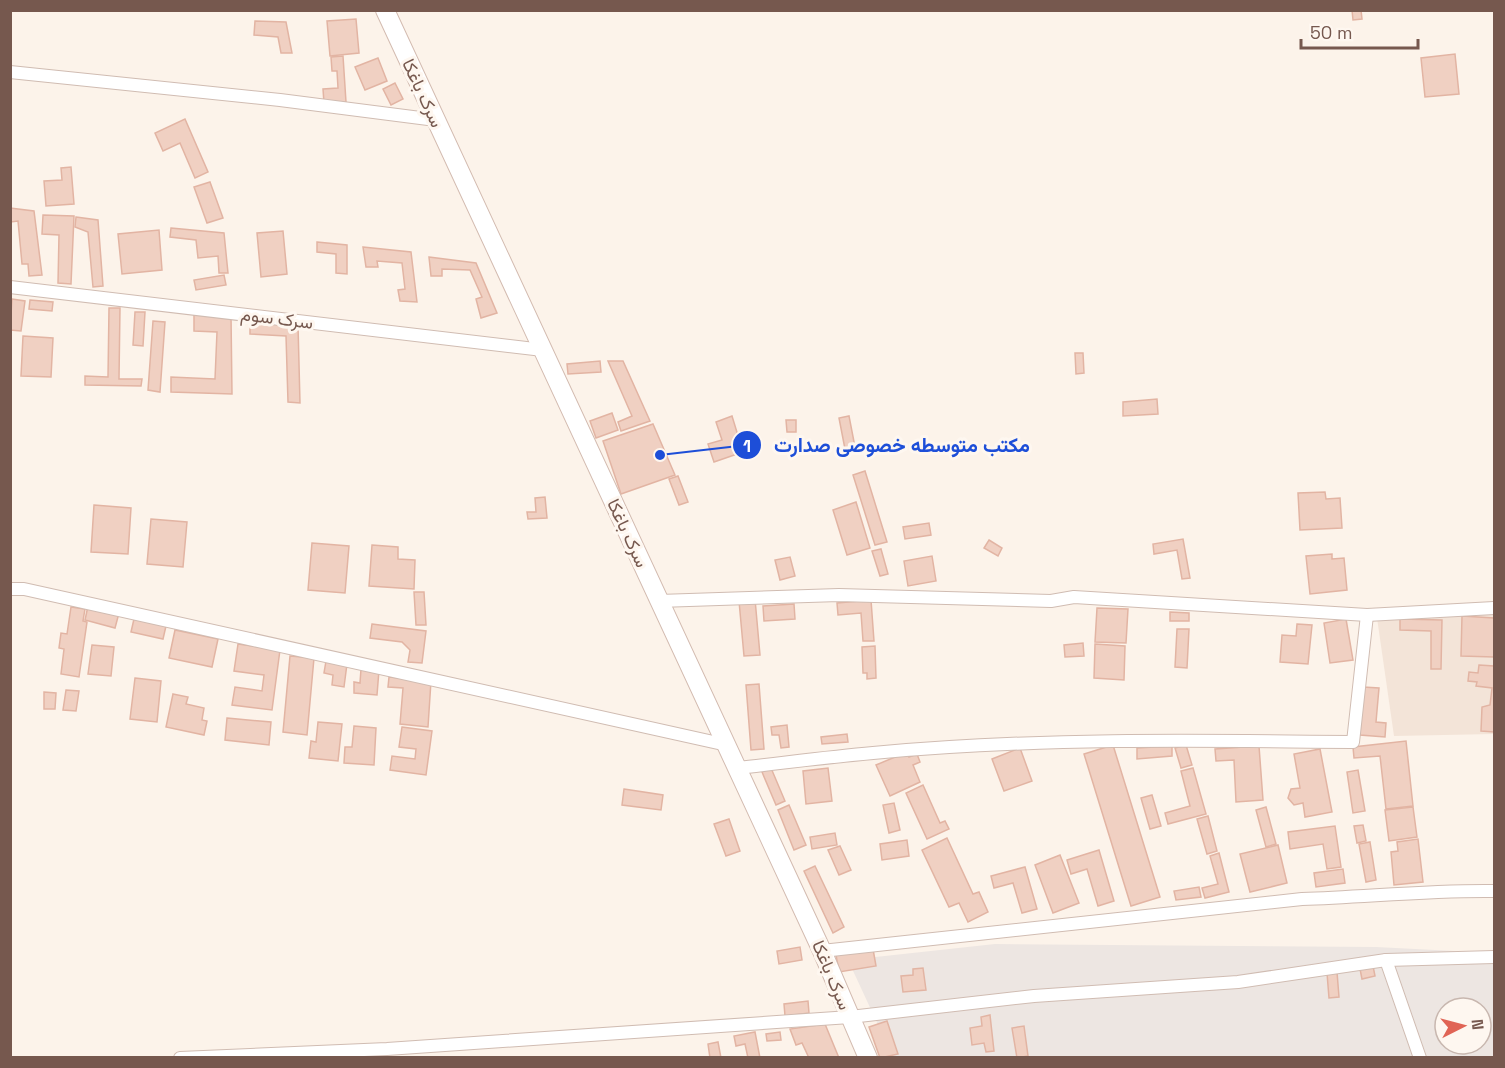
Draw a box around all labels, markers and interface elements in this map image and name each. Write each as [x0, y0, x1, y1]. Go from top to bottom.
scale bar [1301, 12, 1418, 50]
text: 50 m [1310, 21, 1352, 44]
street label: سرک باغکا [397, 55, 449, 131]
street label: سرک سوم [239, 302, 315, 335]
callout: مکتب متوسطه خصوصی صدارت [732, 426, 1042, 464]
text: مکتب متوسطه خصوصی صدارت [774, 432, 1030, 458]
text: 1 [743, 434, 751, 457]
street label: سرک باغکا [602, 495, 654, 571]
street label: سرک باغکا [807, 937, 857, 1013]
north arrow [1433, 996, 1493, 1056]
text: N [1466, 1018, 1488, 1031]

